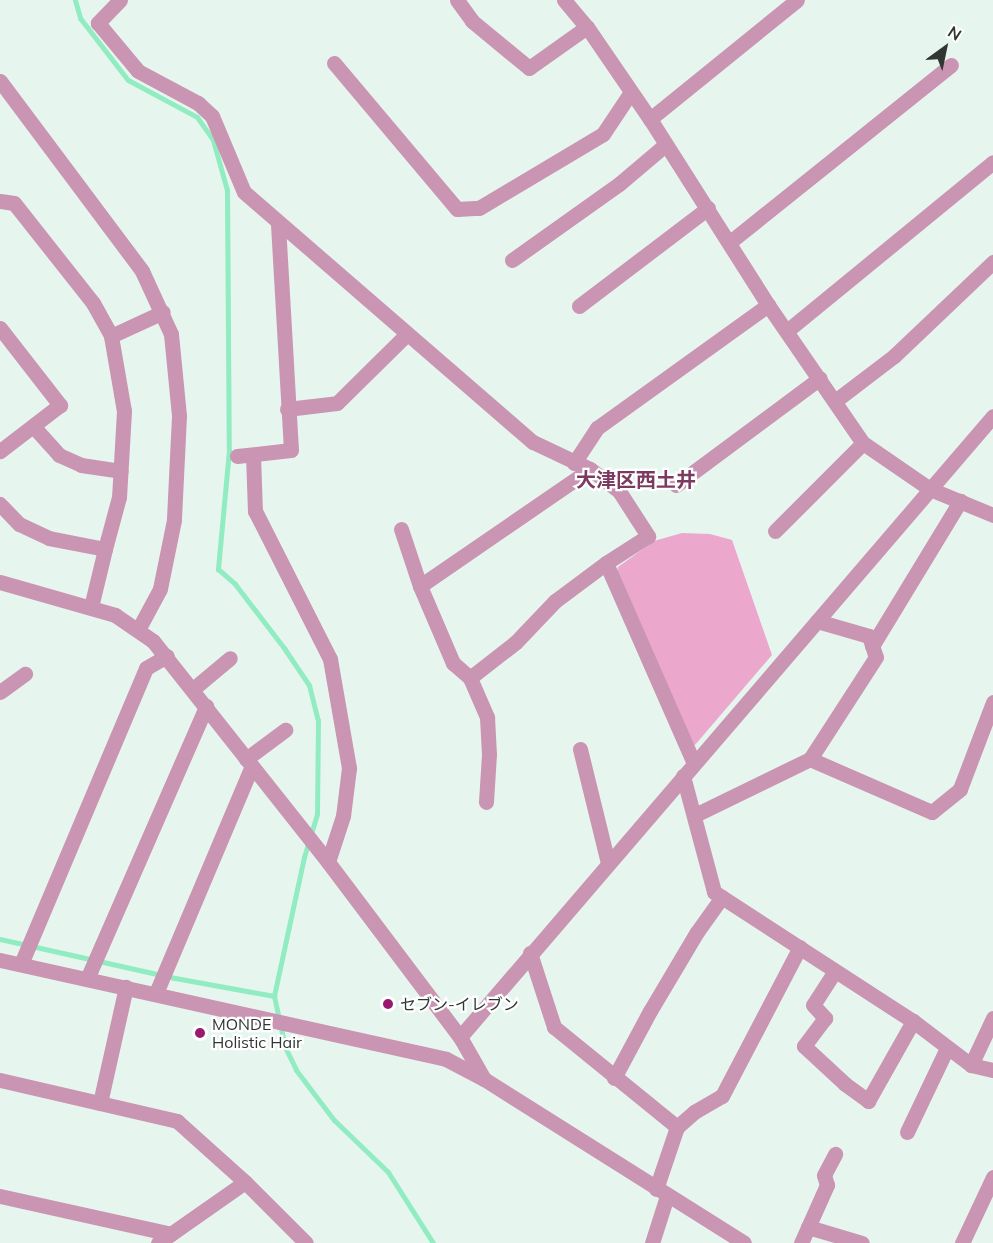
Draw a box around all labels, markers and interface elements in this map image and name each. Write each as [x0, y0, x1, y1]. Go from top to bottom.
north arrow [915, 18, 975, 78]
text: N [944, 21, 965, 45]
district label: 大津区西土井 [576, 467, 696, 491]
place label: セブン-イレブン [400, 994, 519, 1014]
marker: セブン-イレブン [381, 997, 395, 1011]
place label: MONDE Holistic Hair [212, 1014, 302, 1052]
marker: MONDE Holistic Hair [193, 1026, 207, 1040]

